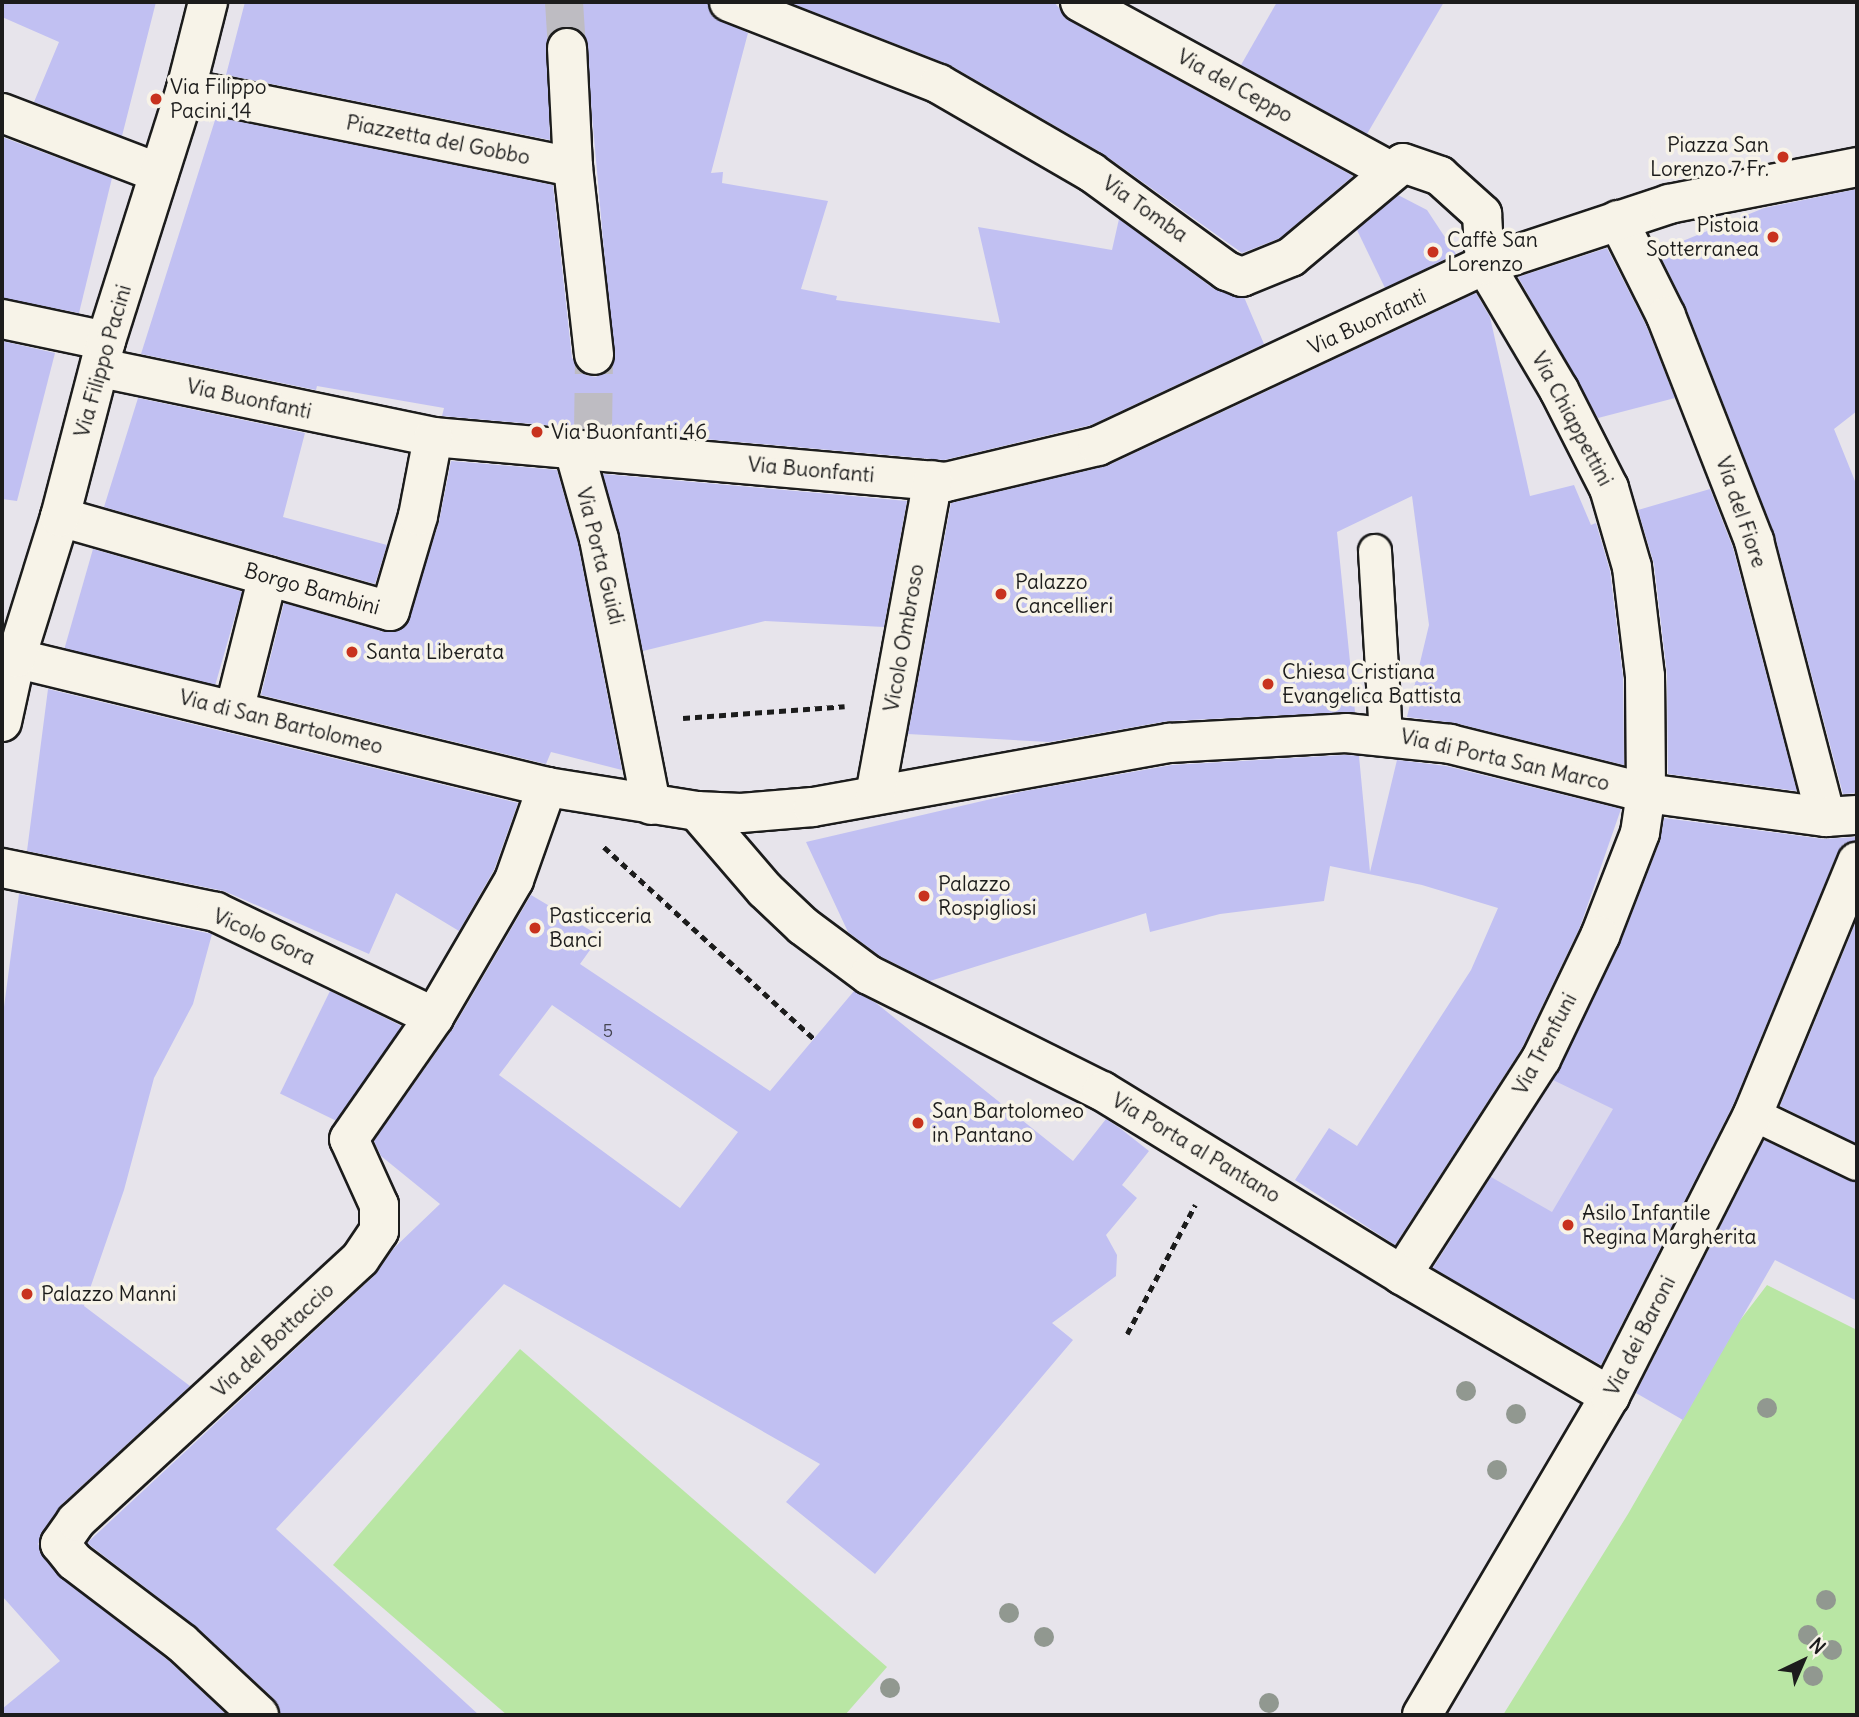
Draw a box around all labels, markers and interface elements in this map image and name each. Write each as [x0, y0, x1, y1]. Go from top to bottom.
street label: Via del Ceppo [1173, 44, 1297, 128]
place label: Via Filippo Pacini 14 [170, 74, 267, 124]
marker: Via Filippo Pacini 14 [148, 91, 164, 107]
street label: Piazzetta del Gobbo [344, 110, 532, 170]
place label: Piazza San Lorenzo 7 Fr. [1650, 132, 1769, 182]
marker: Piazza San Lorenzo 7 Fr. [1775, 149, 1791, 165]
street label: Via Tomba [1098, 171, 1192, 247]
place label: Pistoia Sotterranea [1646, 212, 1759, 262]
place label: Caffè San Lorenzo [1447, 227, 1538, 277]
marker: Pistoia Sotterranea [1765, 229, 1781, 245]
marker: Caffè San Lorenzo [1425, 244, 1441, 260]
street label: Via Filippo Pacini [69, 282, 137, 440]
street label: Via Buonfanti [1304, 284, 1430, 360]
street label: Via Chiappettini [1526, 348, 1618, 490]
street label: Via Buonfanti [184, 373, 314, 425]
place label: Via Buonfanti 46 [551, 419, 707, 445]
marker: Via Buonfanti 46 [529, 424, 545, 440]
street label: Via Buonfanti [747, 452, 875, 488]
street label: Via del Fiore [1710, 453, 1772, 571]
street label: Via Porta Guidi [571, 485, 629, 627]
street label: Borgo Bambini [241, 558, 383, 620]
street label: Vicolo Ombroso [879, 562, 929, 714]
place label: Palazzo Cancellieri [1015, 569, 1113, 619]
marker: Palazzo Cancellieri [993, 586, 1009, 602]
place label: Santa Liberata [366, 639, 504, 665]
marker: Santa Liberata [344, 644, 360, 660]
place label: Chiesa Cristiana Evangelica Battista [1282, 659, 1461, 709]
marker: Chiesa Cristiana Evangelica Battista [1260, 676, 1276, 692]
street label: Via di San Bartolomeo [177, 685, 385, 759]
street label: Via di Porta San Marco [1398, 724, 1612, 796]
place label: Palazzo Rospigliosi [938, 871, 1036, 921]
marker: Palazzo Rospigliosi [916, 888, 932, 904]
street label: Vicolo Gora [209, 903, 319, 971]
place label: Pasticceria Banci [549, 903, 652, 953]
marker: Pasticceria Banci [527, 920, 543, 936]
street label: Via Trenfuni [1508, 989, 1582, 1099]
house number: 5 [603, 1020, 613, 1042]
street label: Via Porta al Pantano [1107, 1088, 1285, 1208]
place label: San Bartolomeo in Pantano [932, 1098, 1084, 1148]
marker: San Bartolomeo in Pantano [910, 1115, 926, 1131]
place label: Asilo Infantile Regina Margherita [1582, 1200, 1757, 1250]
marker: Asilo Infantile Regina Margherita [1560, 1217, 1576, 1233]
street label: Via dei Baroni [1599, 1272, 1681, 1400]
street label: Via del Bottaccio [207, 1277, 339, 1403]
place label: Palazzo Manni [41, 1281, 176, 1307]
marker: Palazzo Manni [19, 1286, 35, 1302]
north arrow [1768, 1626, 1838, 1696]
text: N [1805, 1633, 1831, 1659]

